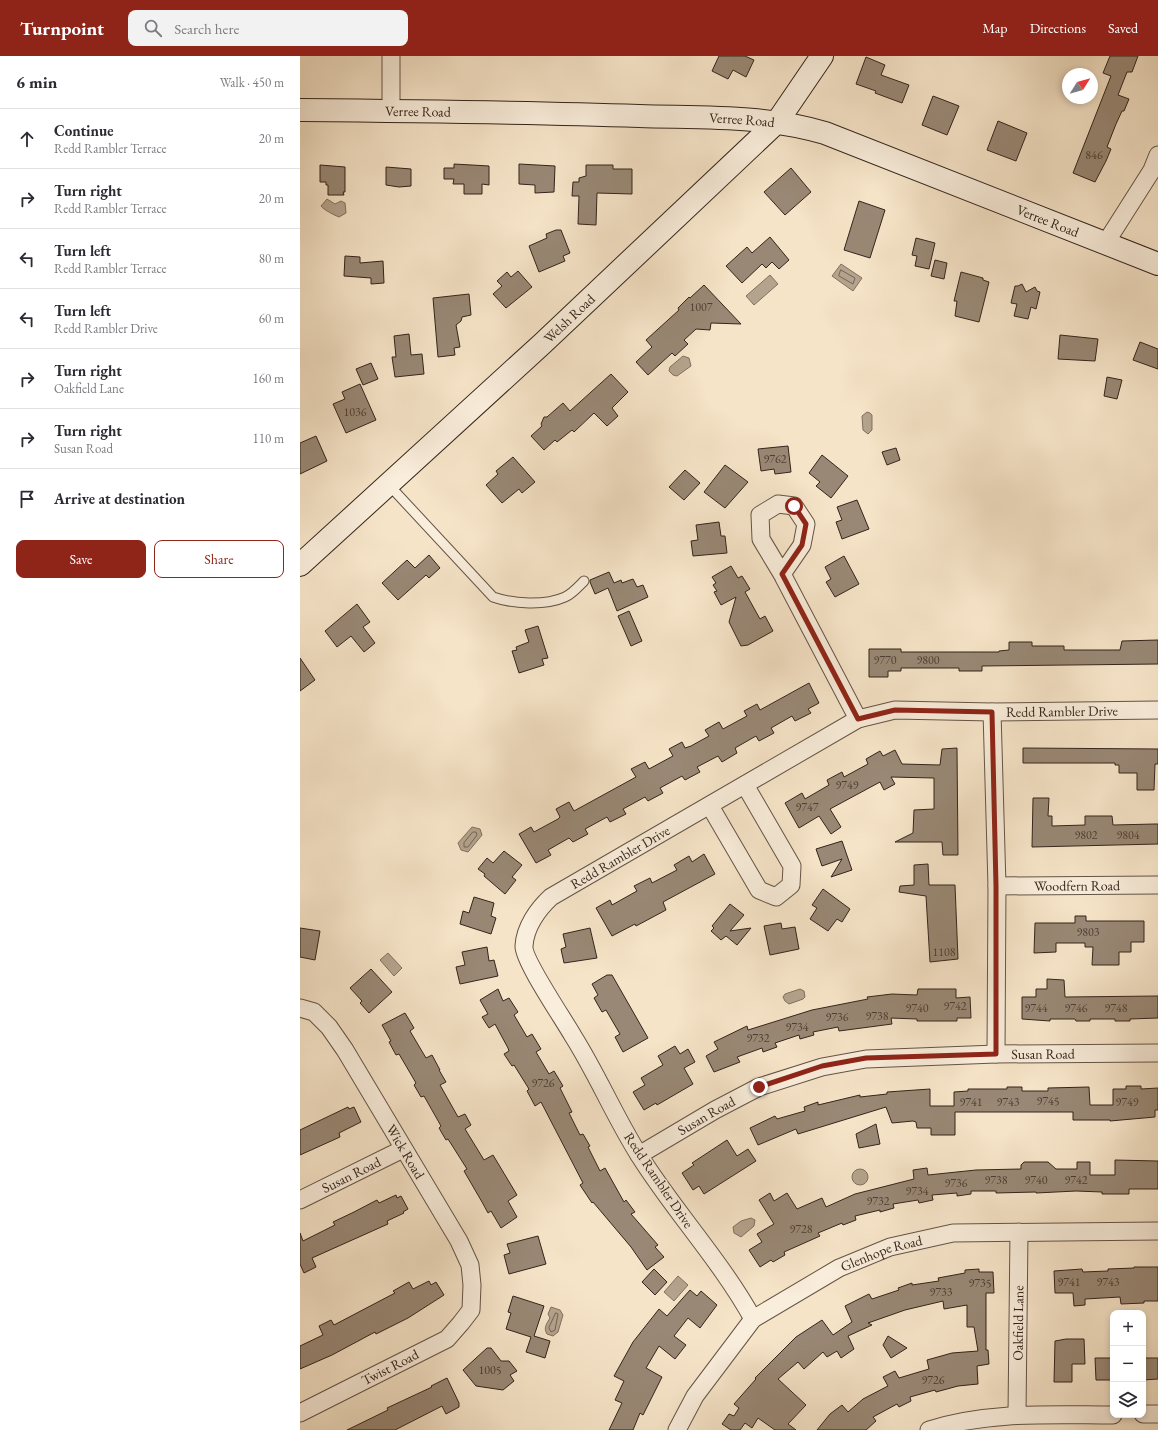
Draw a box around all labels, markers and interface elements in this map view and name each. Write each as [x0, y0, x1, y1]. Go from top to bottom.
search box [128, 10, 408, 46]
text: Turnpoint [20, 16, 104, 41]
icon: search [142, 17, 164, 39]
text: Search here [174, 19, 239, 38]
text: Map [982, 19, 1008, 37]
text: Directions [1030, 19, 1086, 37]
text: Saved [1108, 19, 1138, 37]
north arrow [1062, 68, 1098, 104]
text: 6 min [16, 71, 57, 93]
text: Walk · 450 m [220, 74, 284, 91]
street label: Verree Road [385, 102, 452, 121]
street label: Verree Road [709, 108, 777, 131]
text: Continue [54, 121, 114, 140]
icon: ahead [16, 128, 38, 150]
text: 20 m [259, 130, 284, 147]
text: Redd Rambler Terrace [54, 140, 167, 157]
house number: 846 [1085, 147, 1103, 163]
text: Turn right [54, 181, 122, 200]
icon: right [16, 188, 38, 210]
text: 20 m [259, 190, 284, 207]
text: Redd Rambler Terrace [54, 200, 167, 217]
street label: Verree Road [1014, 200, 1083, 241]
text: Turn left [54, 241, 111, 260]
icon: left [16, 248, 38, 270]
text: 80 m [259, 250, 284, 267]
text: Redd Rambler Terrace [54, 260, 167, 277]
street label: Welsh Road [540, 289, 599, 347]
house number: 1007 [689, 299, 713, 315]
text: Turn left [54, 301, 111, 320]
icon: left [16, 308, 38, 330]
text: 60 m [259, 310, 284, 327]
text: Redd Rambler Drive [54, 320, 158, 337]
text: Turn right [54, 361, 122, 380]
icon: right [16, 368, 38, 390]
text: 160 m [253, 370, 284, 387]
text: Oakfield Lane [54, 380, 124, 397]
house number: 1036 [343, 404, 367, 420]
text: Turn right [54, 421, 122, 440]
icon: right [16, 428, 38, 450]
text: 110 m [253, 430, 284, 447]
text: Susan Road [54, 440, 113, 457]
house number: 9762 [763, 451, 787, 467]
icon: arrive [16, 488, 38, 510]
text: Arrive at destination [54, 489, 185, 508]
route start [785, 497, 803, 515]
button: Save [16, 540, 146, 578]
button: Share [154, 540, 284, 578]
house number: 9770 [873, 652, 897, 668]
house number: 9800 [916, 652, 940, 668]
street label: Redd Rambler Drive [1006, 701, 1119, 721]
house number: 9749 [835, 777, 859, 793]
house number: 9747 [795, 799, 819, 815]
street label: Redd Rambler Drive [567, 821, 674, 893]
house number: 9802 [1074, 827, 1098, 843]
house number: 9804 [1116, 827, 1140, 843]
street label: Woodfern Road [1034, 876, 1121, 895]
house number: 9803 [1076, 924, 1100, 940]
house number: 1108 [932, 944, 956, 960]
house number: 9742 [943, 998, 967, 1014]
house number: 9740 [905, 1000, 929, 1016]
house number: 9744 [1024, 1000, 1048, 1016]
house number: 9746 [1064, 1000, 1088, 1016]
house number: 9748 [1104, 1000, 1128, 1016]
house number: 9738 [865, 1008, 889, 1024]
house number: 9736 [825, 1009, 849, 1025]
house number: 9734 [785, 1019, 809, 1035]
house number: 9732 [746, 1030, 770, 1046]
street label: Susan Road [1011, 1045, 1076, 1063]
house number: 9726 [531, 1075, 555, 1091]
route end [750, 1078, 768, 1096]
street label: Susan Road [674, 1092, 739, 1139]
house number: 9745 [1036, 1093, 1060, 1109]
house number: 9741 [959, 1094, 983, 1110]
house number: 9743 [996, 1094, 1020, 1110]
house number: 9749 [1115, 1094, 1139, 1110]
street label: Wick Road [382, 1121, 429, 1183]
street label: Redd Rambler Drive [620, 1129, 698, 1232]
street label: Susan Road [319, 1152, 384, 1197]
house number: 9738 [984, 1172, 1008, 1188]
house number: 9740 [1024, 1172, 1048, 1188]
house number: 9742 [1064, 1172, 1088, 1188]
house number: 9736 [944, 1175, 968, 1191]
house number: 9734 [905, 1183, 929, 1199]
house number: 9732 [866, 1193, 890, 1209]
house number: 9728 [789, 1221, 813, 1237]
street label: Glenhope Road [838, 1231, 925, 1275]
house number: 9741 [1057, 1274, 1081, 1290]
house number: 9743 [1096, 1274, 1120, 1290]
house number: 9735 [968, 1275, 992, 1291]
house number: 9733 [929, 1284, 953, 1300]
street label: Oakfield Lane [1009, 1285, 1027, 1361]
map controls [1110, 1310, 1146, 1418]
button: + [1110, 1310, 1146, 1346]
street label: Twist Road [358, 1344, 423, 1389]
button: − [1110, 1346, 1146, 1382]
house number: 1005 [478, 1362, 502, 1378]
house number: 9726 [921, 1372, 945, 1388]
button: layers [1110, 1382, 1146, 1418]

